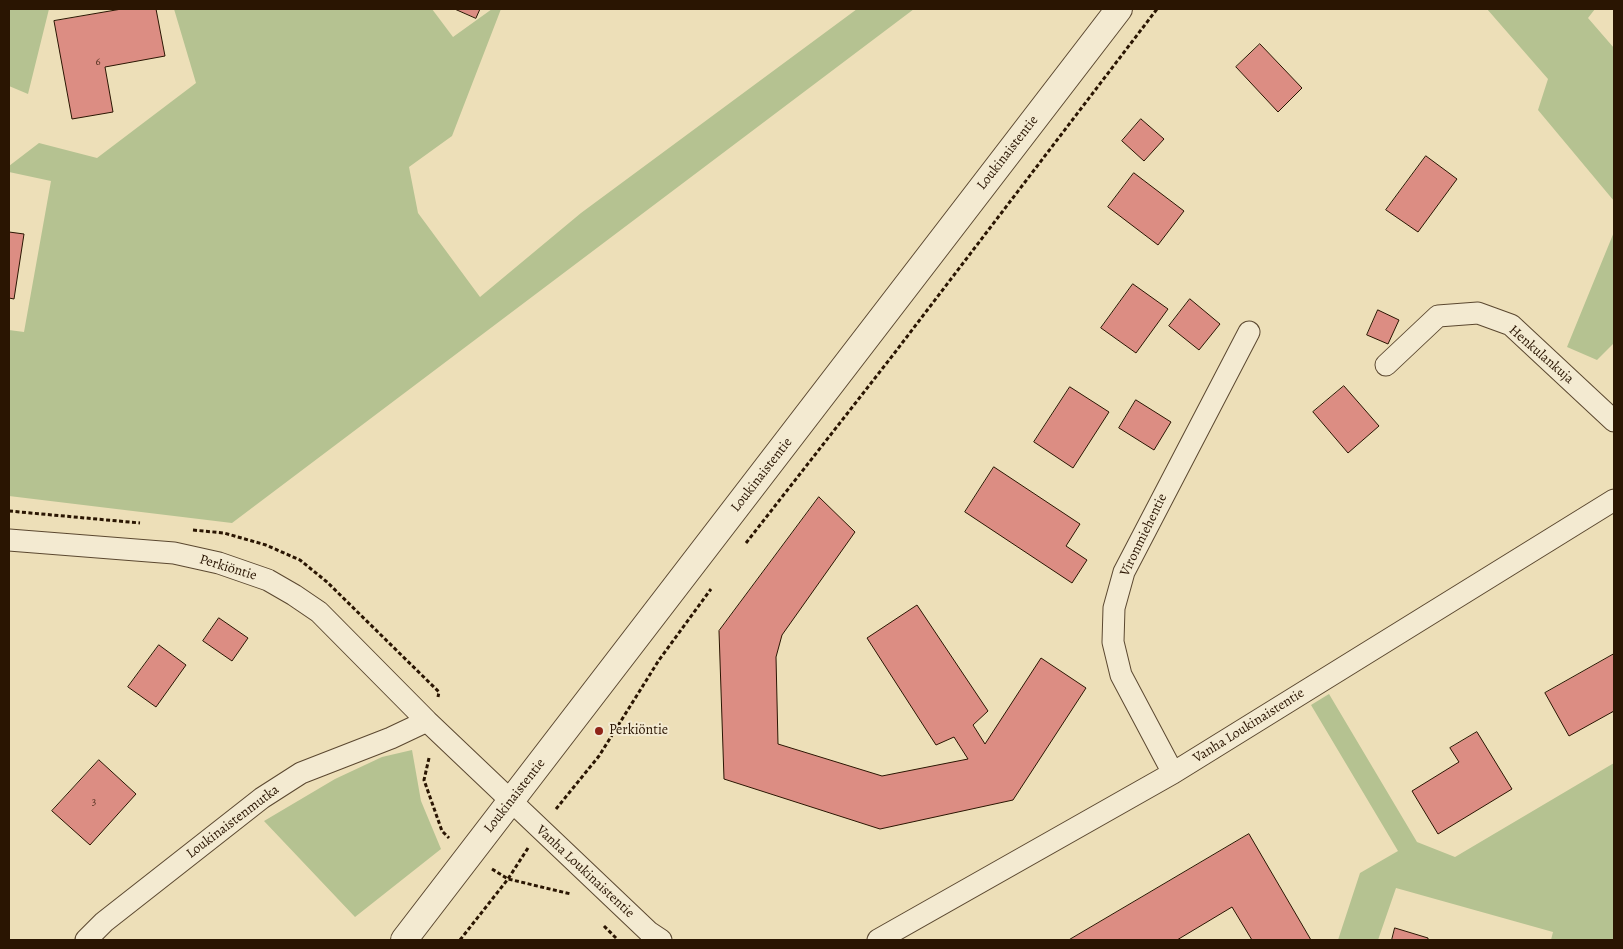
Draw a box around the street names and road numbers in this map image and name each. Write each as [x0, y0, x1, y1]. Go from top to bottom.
street label: Loukinaistentie [974, 112, 1042, 194]
street label: Henkulankuja [1505, 322, 1577, 388]
street label: Loukinaistentie [728, 434, 796, 516]
street label: Vironmiehentie [1117, 491, 1171, 579]
street label: Perkiöntie [197, 551, 259, 585]
street label: Vanha Loukinaistentie [1190, 685, 1308, 767]
street label: Loukinaistentie [481, 755, 549, 837]
street label: Loukinaistenmutka [183, 782, 283, 862]
street label: Vanha Loukinaistentie [532, 822, 638, 922]

